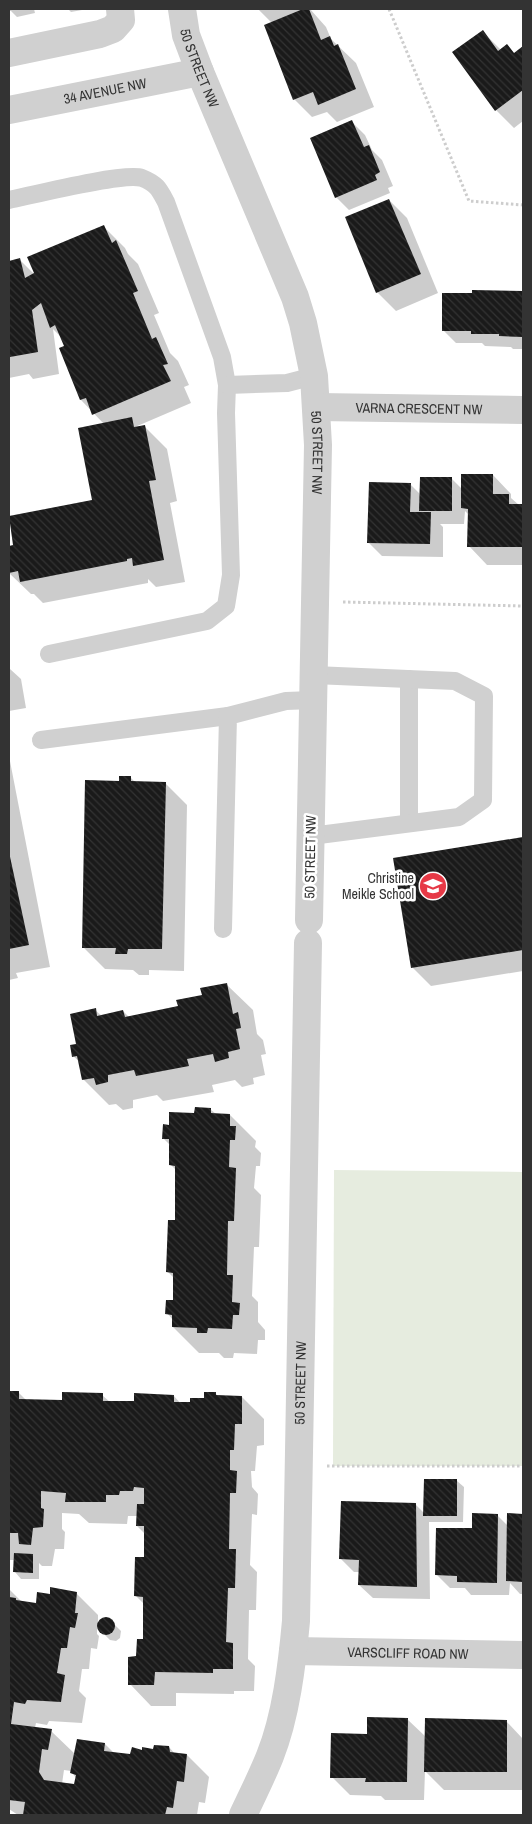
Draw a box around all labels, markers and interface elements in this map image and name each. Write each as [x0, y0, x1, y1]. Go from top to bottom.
street label: 50 STREET NW [176, 28, 223, 111]
street label: 34 AVENUE NW [62, 74, 148, 108]
street label: VARNA CRESCENT NW [356, 399, 483, 418]
street label: 50 STREET NW [307, 410, 327, 495]
street label: 50 STREET NW [300, 815, 320, 899]
place label: Christine Meikle School [342, 869, 414, 903]
school or university icon: Christine Meikle School [418, 871, 448, 901]
street label: 50 STREET NW [290, 1341, 310, 1425]
street label: VARSCLIFF ROAD NW [347, 1643, 469, 1663]

